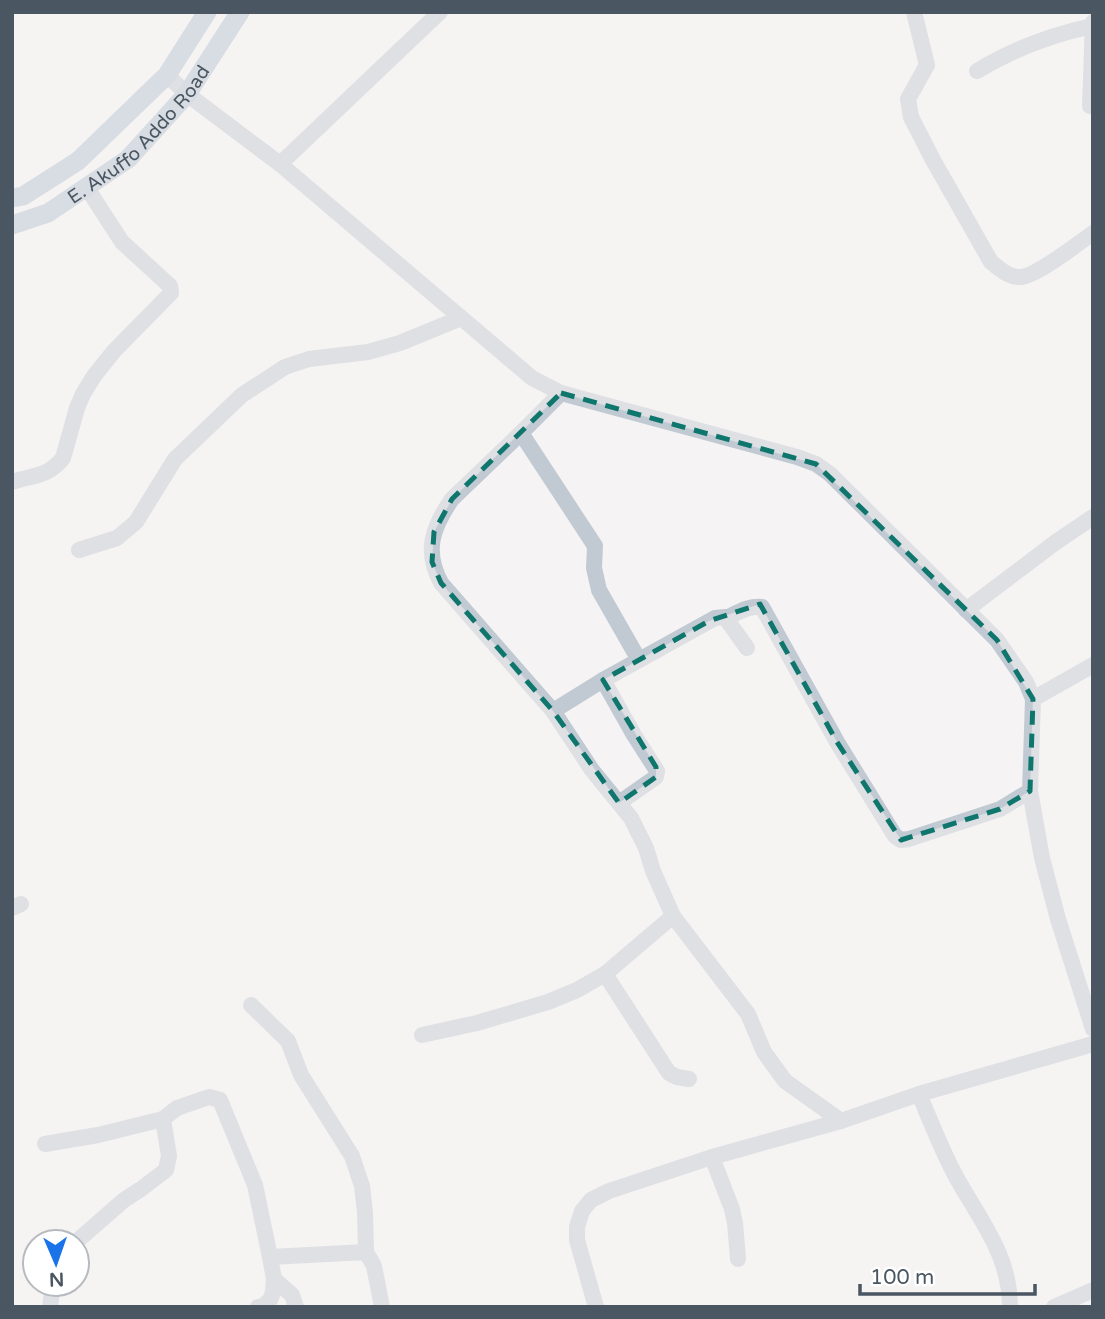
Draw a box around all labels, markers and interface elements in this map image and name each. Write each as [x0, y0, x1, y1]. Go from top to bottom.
street label: E. Akuffo Addo Road [64, 62, 215, 209]
north arrow [21, 1228, 91, 1298]
scale bar [860, 1252, 1035, 1296]
text: 100 m [870, 1265, 934, 1290]
text: N [49, 1268, 65, 1290]

